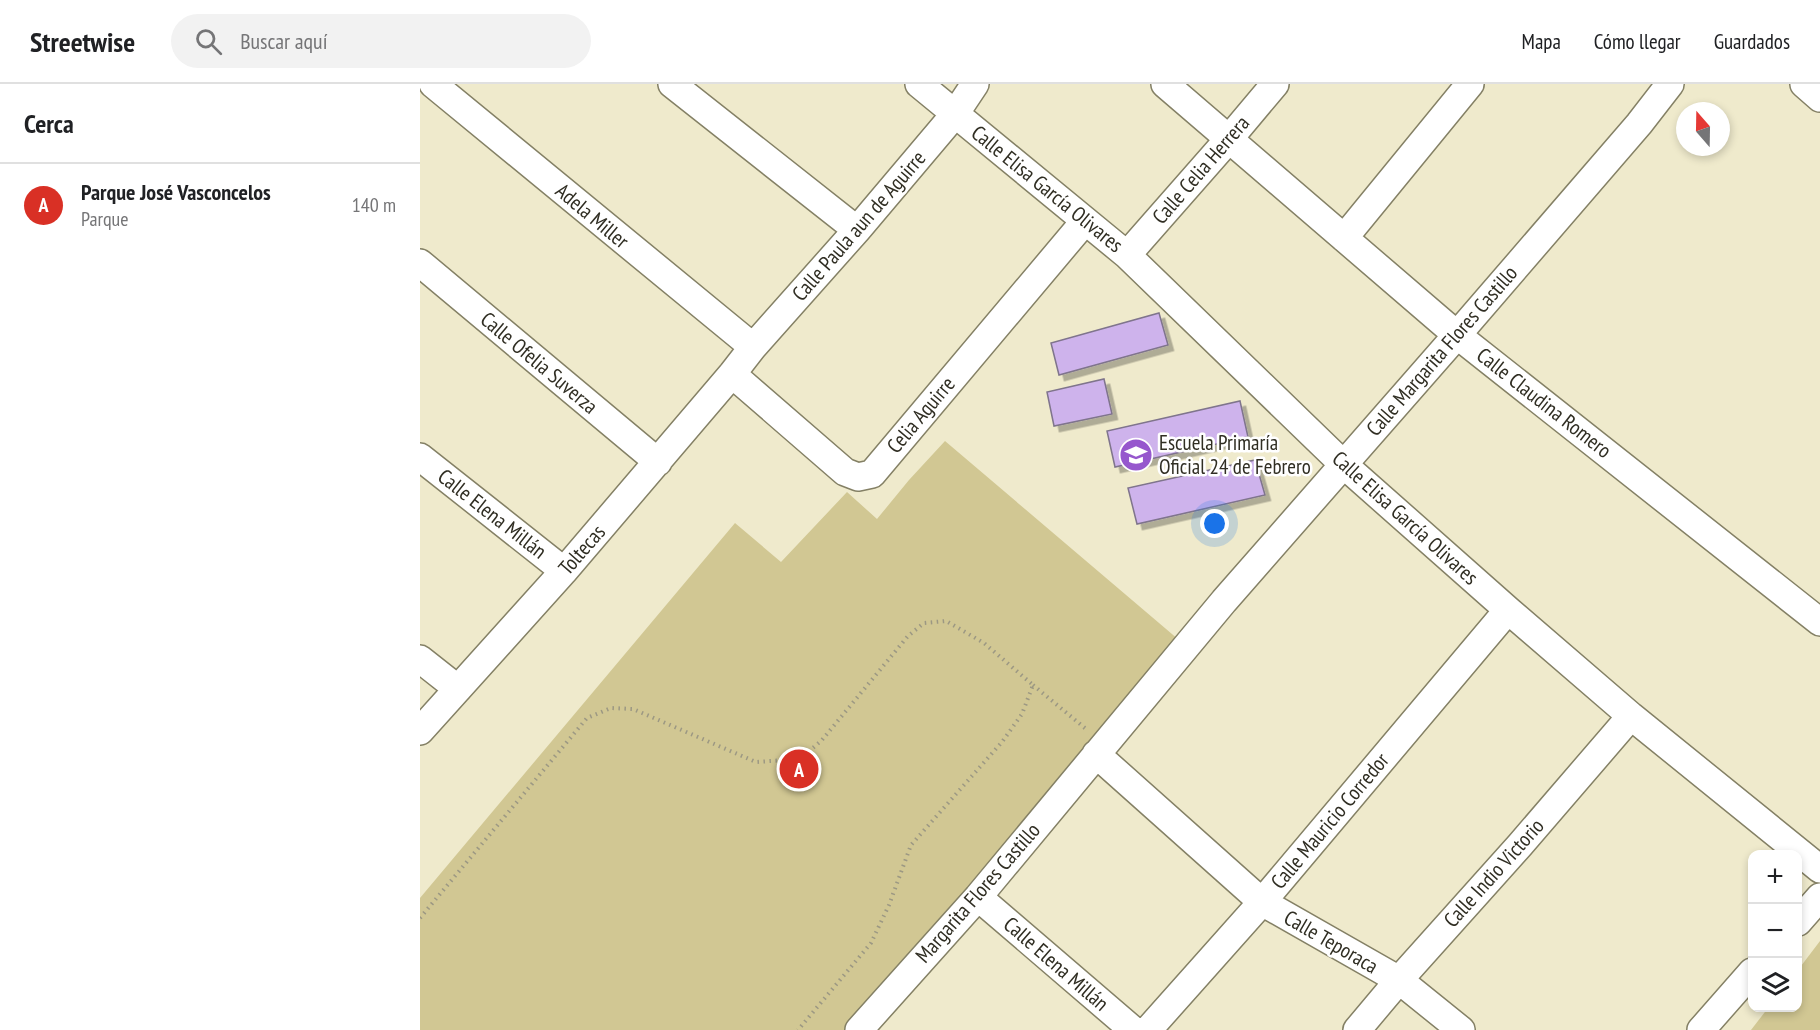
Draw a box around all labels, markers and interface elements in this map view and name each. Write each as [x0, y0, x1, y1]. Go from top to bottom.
search box [171, 14, 591, 68]
text: Streetwise [30, 23, 135, 60]
icon: search [192, 25, 225, 58]
text: Buscar aquí [240, 27, 327, 55]
text: Mapa [1522, 28, 1561, 55]
text: Cómo llegar [1594, 28, 1681, 55]
text: Guardados [1714, 28, 1790, 55]
north arrow [1676, 102, 1730, 156]
text: Cerca [24, 107, 74, 140]
street label: Calle Celia Herrera [1146, 110, 1255, 229]
street label: Calle Elisa García Olivares [966, 119, 1129, 258]
street label: Calle Paula aun de Aguirre [786, 145, 931, 306]
street label: Adela Miller [550, 177, 635, 254]
text: Parque José Vasconcelos [81, 178, 271, 206]
text: A [38, 192, 49, 218]
text: 140 m [352, 192, 396, 218]
text: Parque [81, 206, 129, 232]
street label: Calle Margarita Flores Castillo [1360, 260, 1523, 442]
street label: Calle Ofelia Suverza [475, 306, 604, 420]
street label: Calle Claudina Romero [1471, 342, 1617, 464]
street label: Celia Aguirre [881, 371, 961, 459]
place label: Escuela Primaría Oficial 24 de Febrero [1159, 429, 1311, 480]
school or university icon: Escuela Primaría Oficial 24 de Febrero [1118, 437, 1154, 473]
street label: Calle Elisa García Olivares [1327, 445, 1484, 590]
street label: Calle Elena Millán [433, 463, 552, 564]
your location [1200, 509, 1229, 538]
street label: Toltecas [552, 519, 611, 581]
pin: A [780, 746, 818, 792]
street label: Calle Mauricio Corredor [1265, 747, 1395, 894]
street label: Calle Indio Victorio [1438, 813, 1550, 933]
street label: Margarita Flores Castillo [910, 817, 1046, 968]
map controls [1748, 850, 1802, 1012]
button: + [1748, 850, 1802, 904]
street label: Calle Teporaca [1279, 904, 1383, 979]
button: − [1748, 904, 1802, 958]
street label: Calle Elena Millán [998, 911, 1114, 1017]
button: layers [1748, 958, 1802, 1012]

